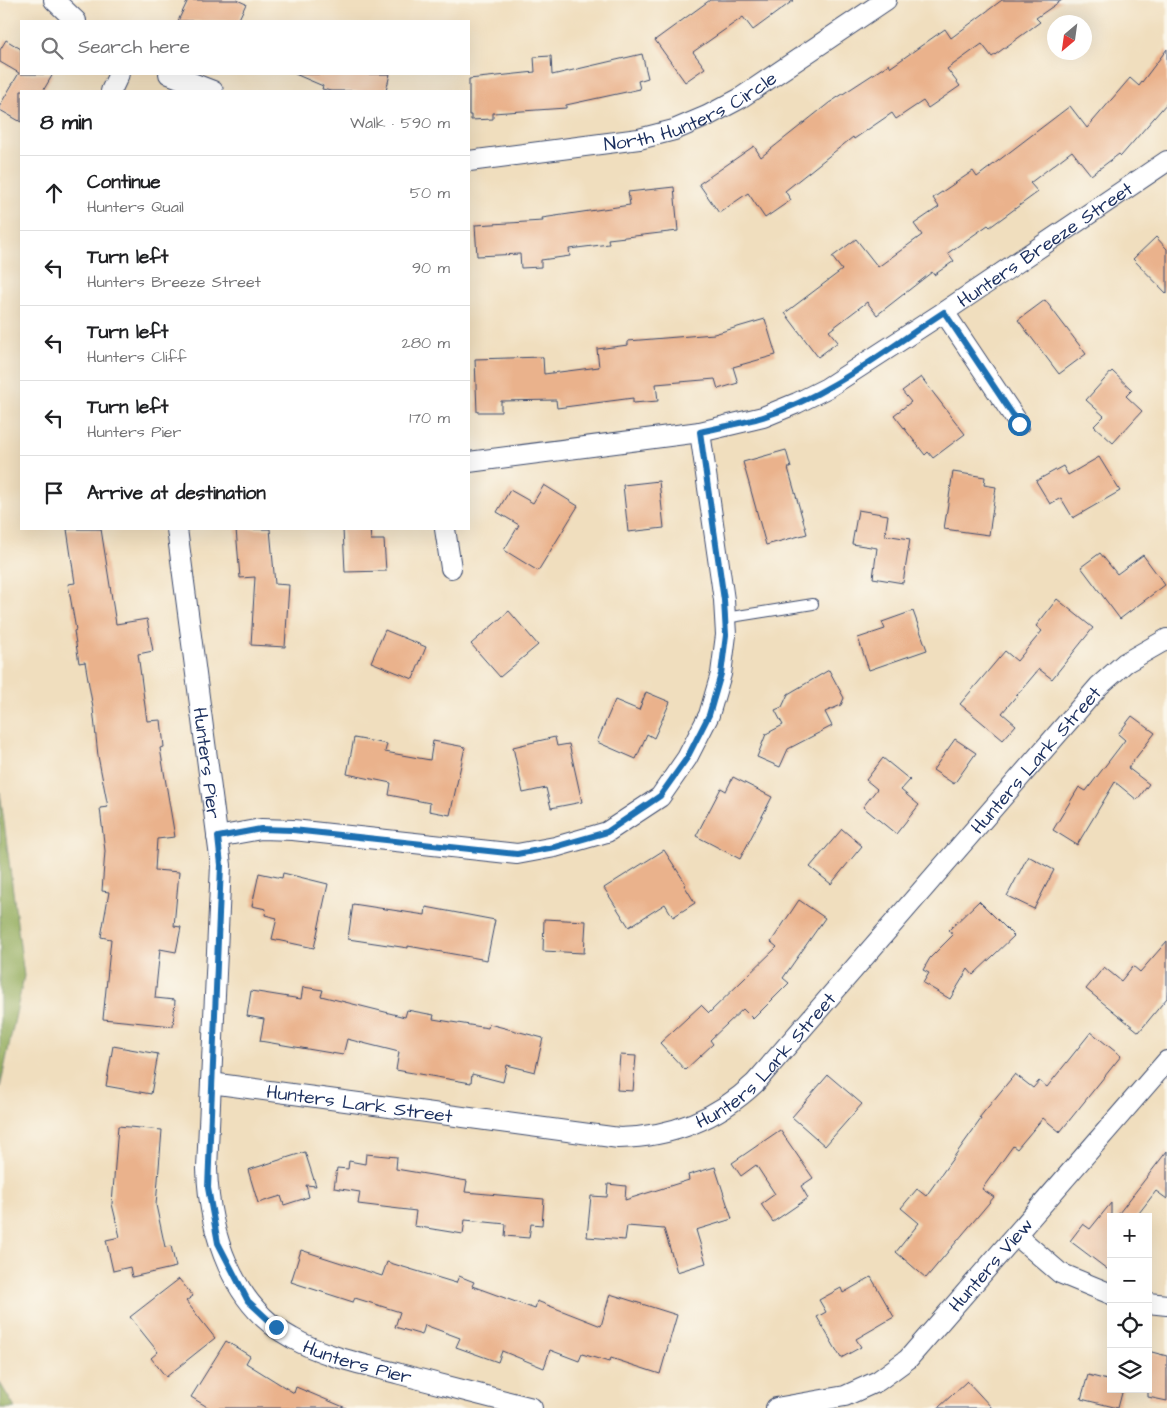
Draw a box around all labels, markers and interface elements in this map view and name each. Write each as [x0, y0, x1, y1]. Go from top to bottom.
north arrow [1047, 15, 1092, 60]
search box [20, 20, 470, 75]
icon: search [38, 34, 66, 62]
text: Search here [78, 34, 190, 61]
street label: North Hunters Circle [602, 65, 783, 158]
text: 8 min [40, 108, 92, 137]
text: Walk · 590 m [350, 112, 450, 134]
text: Continue [87, 169, 161, 196]
street label: Hunters Breeze Street [952, 176, 1139, 314]
icon: ahead [40, 179, 68, 207]
text: 50 m [410, 182, 450, 204]
text: Hunters Quail [87, 196, 184, 218]
text: Turn left [87, 244, 168, 271]
icon: left [40, 254, 68, 282]
text: 90 m [412, 257, 450, 279]
text: Hunters Breeze Street [87, 271, 261, 293]
text: Turn left [87, 319, 168, 346]
icon: left [40, 329, 68, 357]
text: 280 m [402, 332, 450, 354]
text: Hunters Cliff [87, 346, 186, 368]
text: Turn left [87, 394, 168, 421]
icon: left [40, 404, 68, 432]
text: 170 m [409, 407, 450, 429]
route start [1008, 413, 1031, 436]
text: Hunters Pier [87, 421, 181, 443]
icon: arrive [40, 479, 68, 507]
text: Arrive at destination [87, 480, 266, 507]
street label: Hunters Lark Street [965, 681, 1108, 840]
street label: Hunters Pier [185, 706, 227, 821]
street label: Hunters Lark Street [691, 987, 843, 1136]
street label: Hunters Lark Street [265, 1079, 454, 1130]
street label: Hunters View [943, 1212, 1040, 1318]
map controls [1107, 1213, 1152, 1393]
button: + [1107, 1213, 1152, 1258]
button: − [1107, 1258, 1152, 1303]
button: locate [1107, 1303, 1152, 1348]
route end [265, 1316, 288, 1339]
street label: Hunters Pier [298, 1334, 415, 1392]
button: layers [1107, 1348, 1152, 1393]

